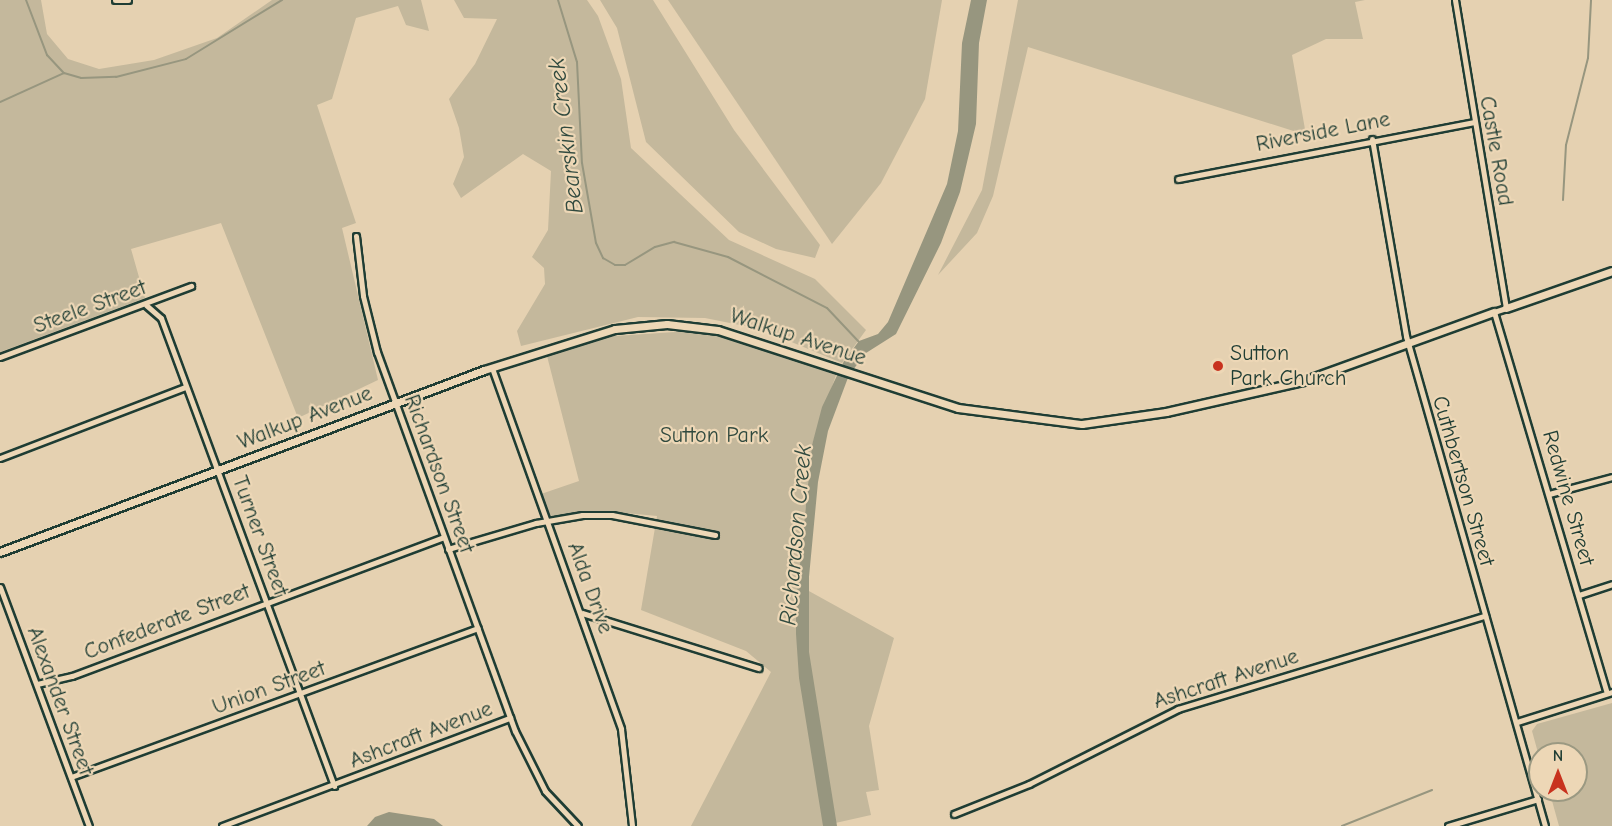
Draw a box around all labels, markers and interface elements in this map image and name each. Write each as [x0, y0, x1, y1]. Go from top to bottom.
water label: Bearskin Creek [542, 57, 590, 215]
street label: Castle Road [1473, 94, 1519, 208]
street label: Riverside Lane [1254, 106, 1392, 158]
street label: Steele Street [30, 274, 150, 340]
street label: Walkup Avenue [727, 303, 869, 371]
place label: Sutton Park Church [1230, 340, 1346, 392]
marker: Sutton Park Church [1211, 359, 1225, 373]
street label: Walkup Avenue [234, 380, 376, 456]
street label: Richardson Street [398, 391, 480, 557]
street label: Cuthbertson Street [1426, 393, 1500, 569]
park label: Sutton Park [660, 423, 768, 449]
street label: Redwine Street [1536, 427, 1600, 569]
water label: Richardson Creek [774, 443, 818, 627]
street label: Turner Street [226, 472, 294, 600]
street label: Alda Drive [561, 539, 619, 637]
street label: Confederate Street [80, 578, 254, 666]
street label: Alexander Street [21, 623, 99, 779]
street label: Ashcraft Avenue [1150, 643, 1302, 715]
street label: Union Street [209, 655, 329, 721]
street label: Ashcraft Avenue [346, 696, 496, 774]
north arrow [1528, 742, 1588, 802]
text: N [1553, 747, 1563, 765]

